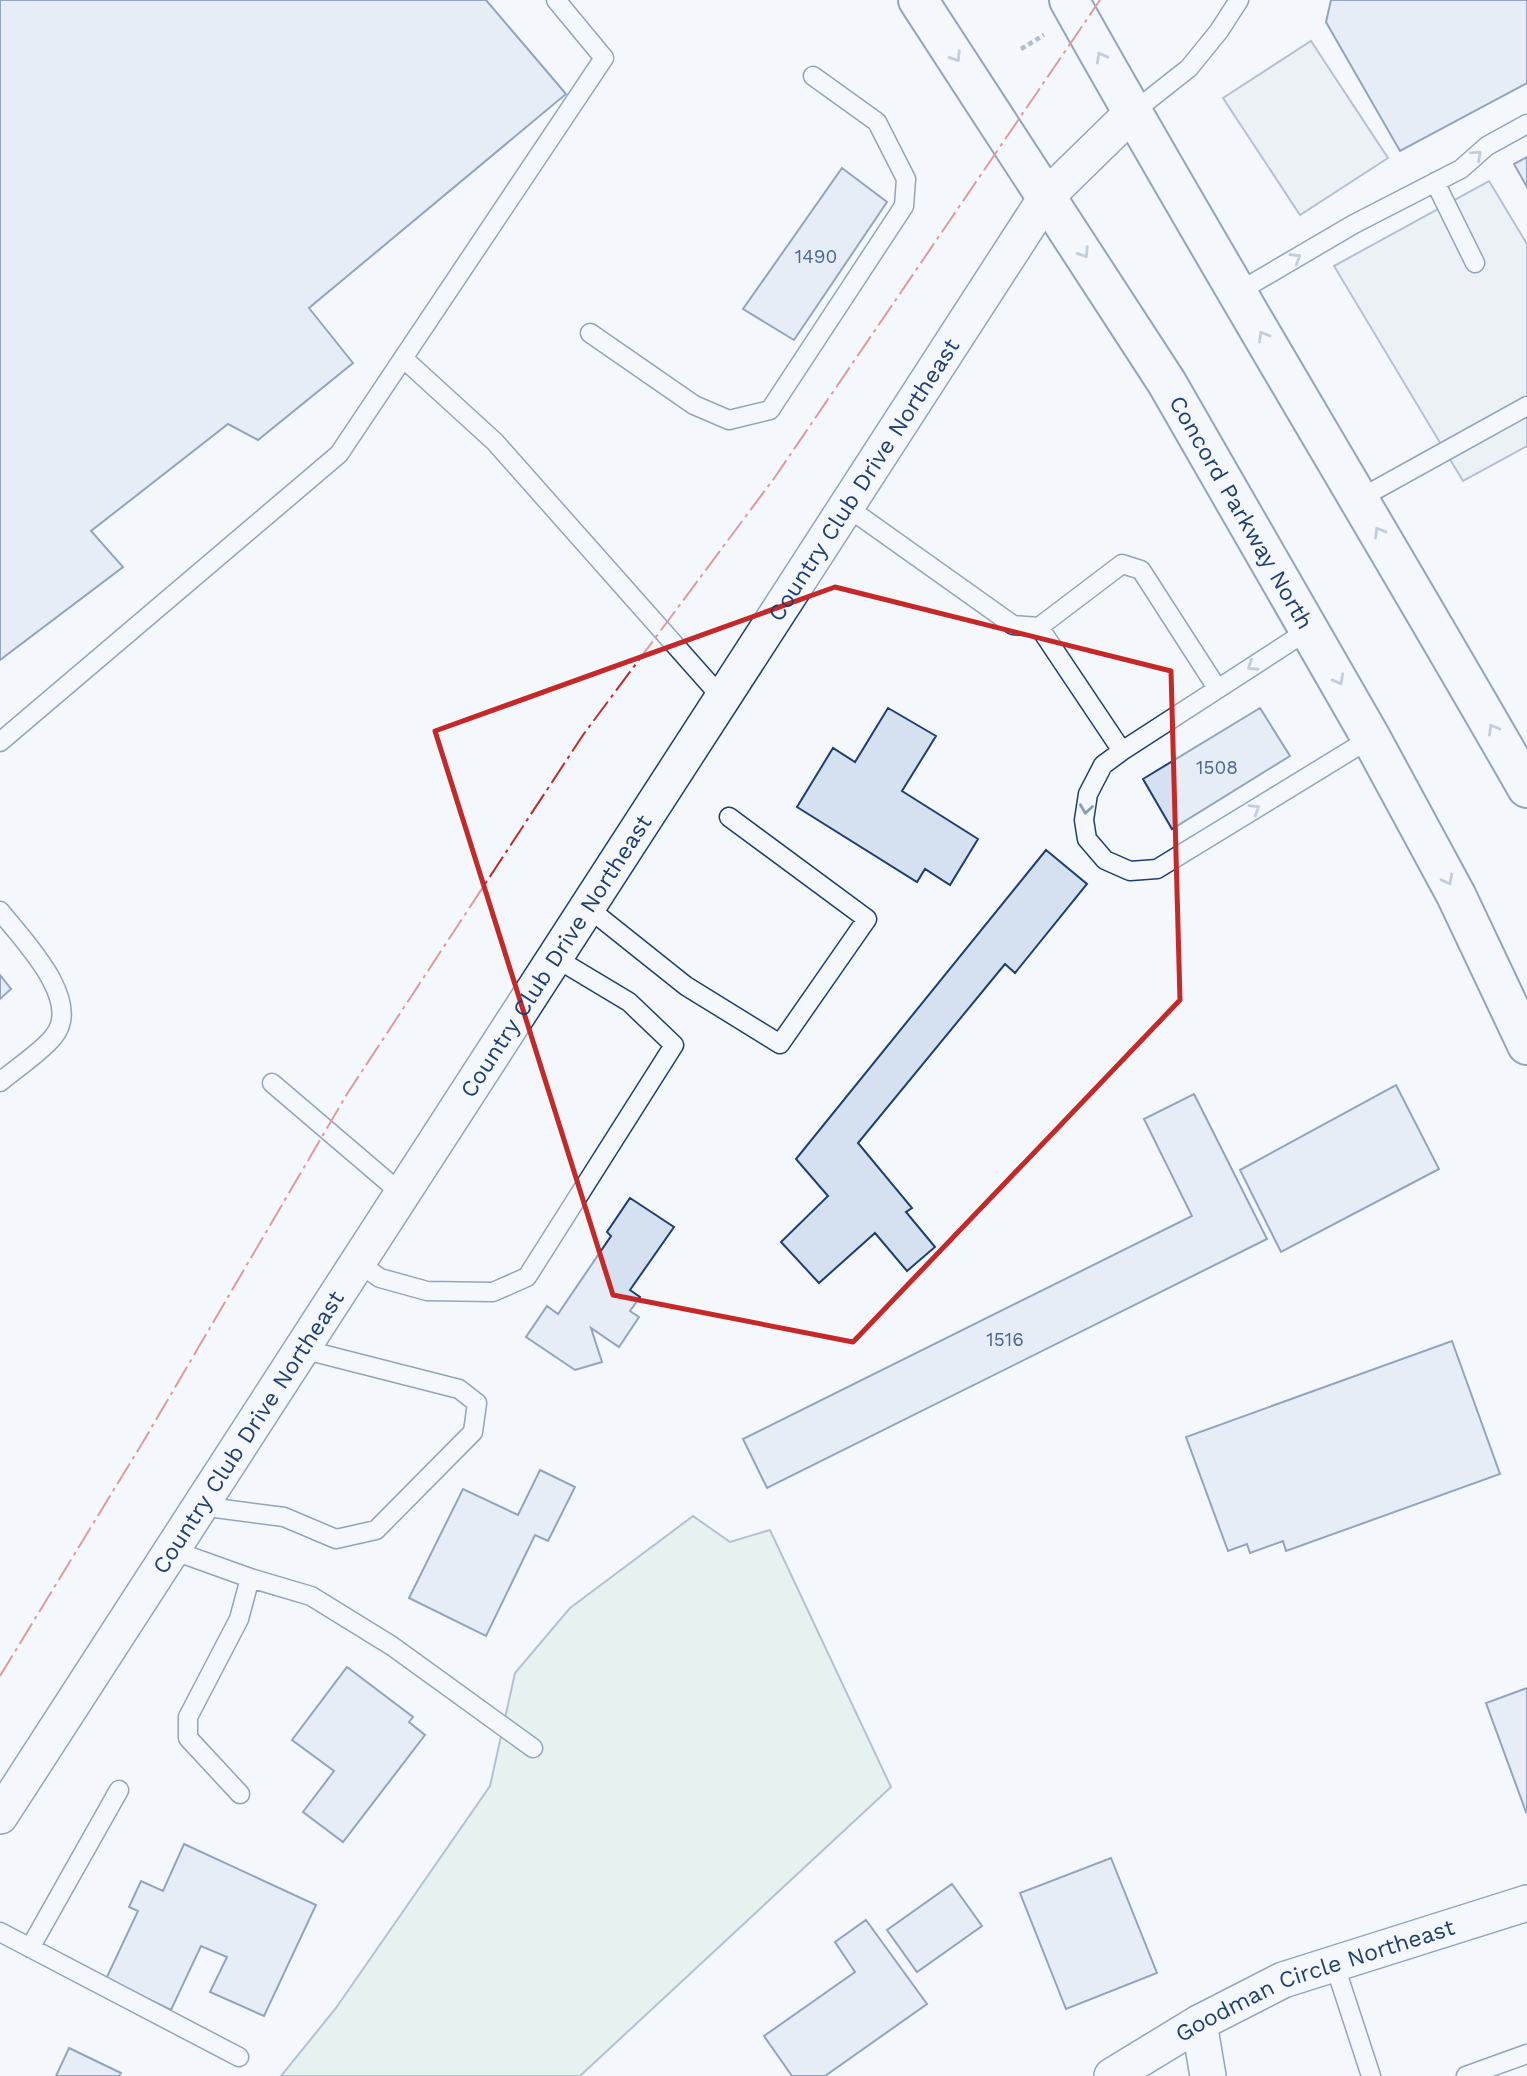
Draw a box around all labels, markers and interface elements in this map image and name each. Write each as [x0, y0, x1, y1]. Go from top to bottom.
one-way arrow [948, 49, 960, 62]
one-way arrow [1096, 51, 1109, 64]
one-way arrow [1469, 150, 1482, 163]
house number: 1490 [795, 245, 837, 268]
one-way arrow [1076, 246, 1089, 259]
one-way arrow [1289, 253, 1301, 266]
one-way arrow [1259, 330, 1272, 343]
street label: Country Club Drive Northeast [763, 333, 966, 627]
street label: Concord Parkway North [1163, 391, 1319, 634]
one-way arrow [1374, 526, 1387, 539]
one-way arrow [1247, 657, 1260, 670]
one-way arrow [1331, 673, 1344, 686]
one-way arrow [1488, 723, 1501, 736]
house number: 1508 [1196, 756, 1238, 779]
one-way arrow [1078, 803, 1093, 815]
one-way arrow [1248, 804, 1261, 817]
street label: Country Club Drive Northeast [455, 809, 658, 1103]
one-way arrow [1439, 873, 1453, 885]
street label: Country Club Drive Northeast [147, 1286, 350, 1579]
house number: 1516 [986, 1328, 1024, 1351]
street label: Goodman Circle Northeast [1171, 1914, 1458, 2048]

